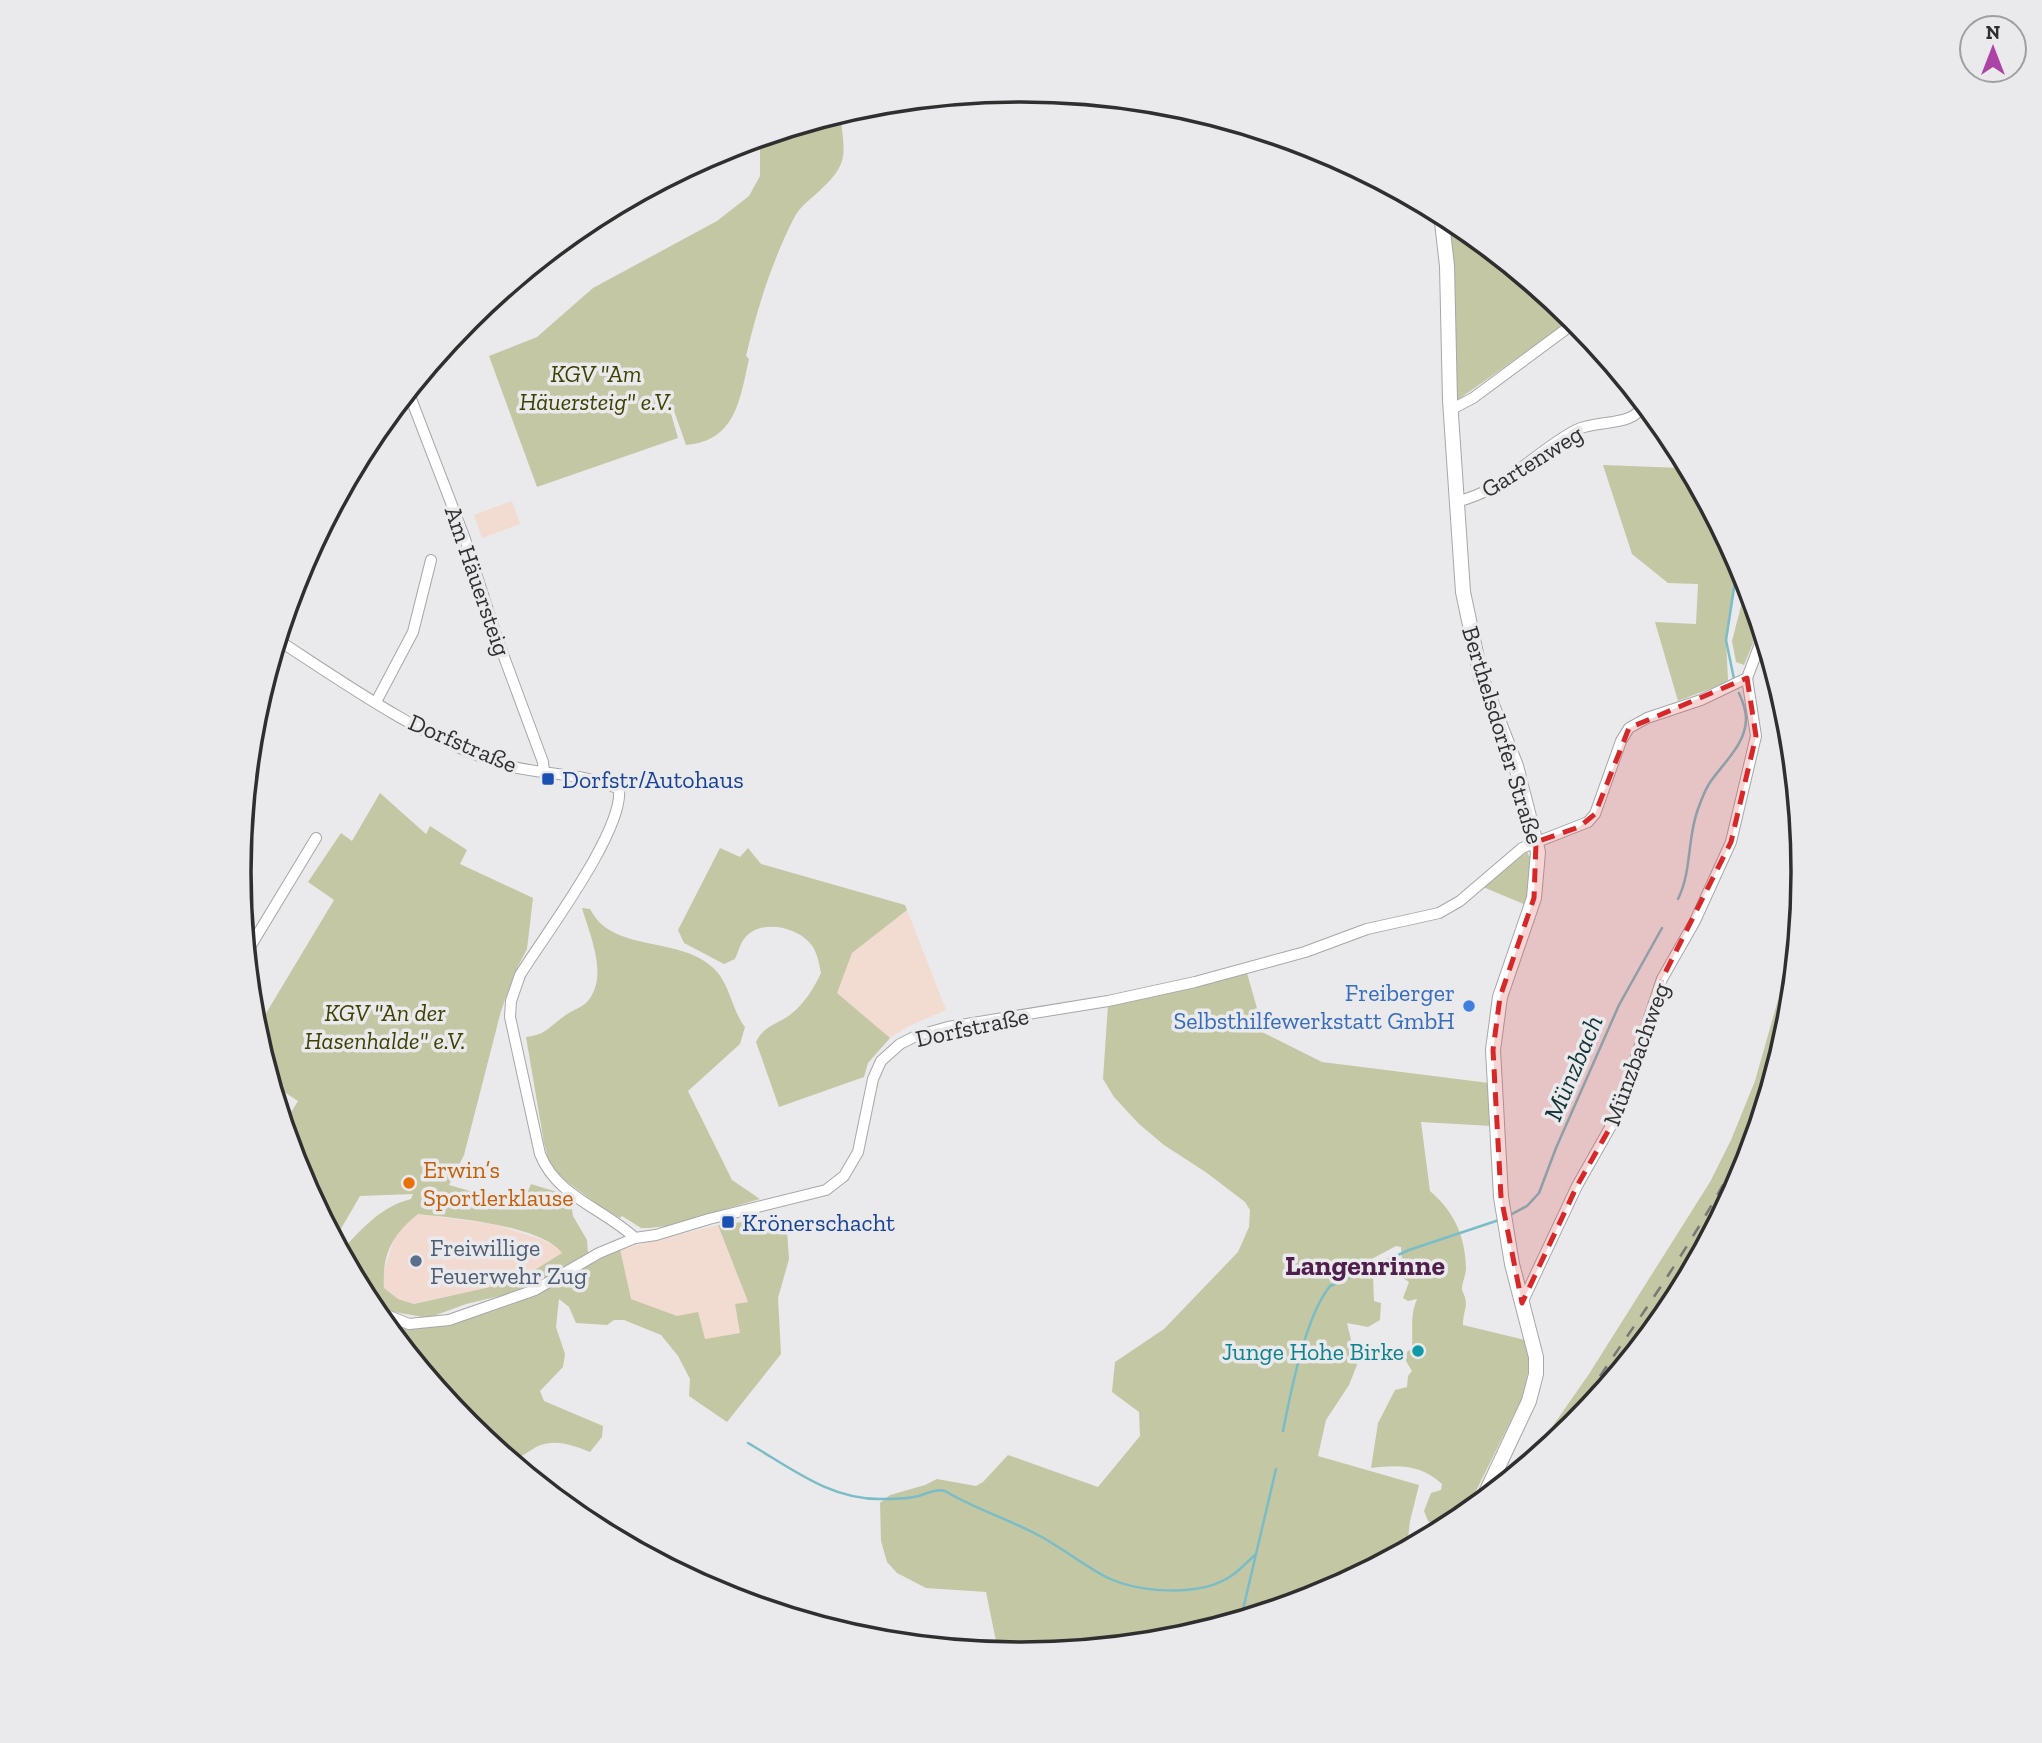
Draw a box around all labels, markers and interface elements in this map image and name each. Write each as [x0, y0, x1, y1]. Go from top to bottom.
north arrow [1958, 14, 2028, 84]
text: N [1986, 21, 2000, 44]
park label: KGV "Am Häuersteig" e.V. [519, 359, 673, 416]
street label: Gartenweg [1476, 418, 1588, 504]
street label: Am Häuersteig [439, 502, 517, 660]
street label: Berthelsdorfer Straße [1456, 623, 1550, 847]
street label: Dorfstraße [404, 707, 522, 779]
place label: Dorfstr/Autohaus [562, 765, 744, 794]
marker: Dorfstr/Autohaus [540, 771, 556, 787]
place label: Freiberger Selbsthilfewerkstatt GmbH [1173, 978, 1455, 1035]
street label: Münzbachweg [1597, 979, 1675, 1129]
park label: KGV "An der Hasenhalde" e.V. [304, 998, 466, 1055]
marker: Freiberger Selbsthilfewerkstatt GmbH [1461, 998, 1477, 1014]
street label: Dorfstraße [913, 1001, 1031, 1053]
water label: Münzbach [1537, 1010, 1609, 1126]
place label: Erwin’s Sportlerklause [423, 1155, 574, 1212]
marker: Erwin’s Sportlerklause [401, 1175, 417, 1191]
place label: Krönerschacht [742, 1208, 895, 1237]
marker: Krönerschacht [720, 1214, 736, 1230]
place label: Freiwillige Feuerwehr Zug [430, 1233, 587, 1290]
district label: Langenrinne [1285, 1249, 1445, 1282]
marker: Freiwillige Feuerwehr Zug [408, 1253, 424, 1269]
place label: Junge Hohe Birke [1222, 1337, 1404, 1366]
marker: Junge Hohe Birke [1410, 1343, 1426, 1359]

